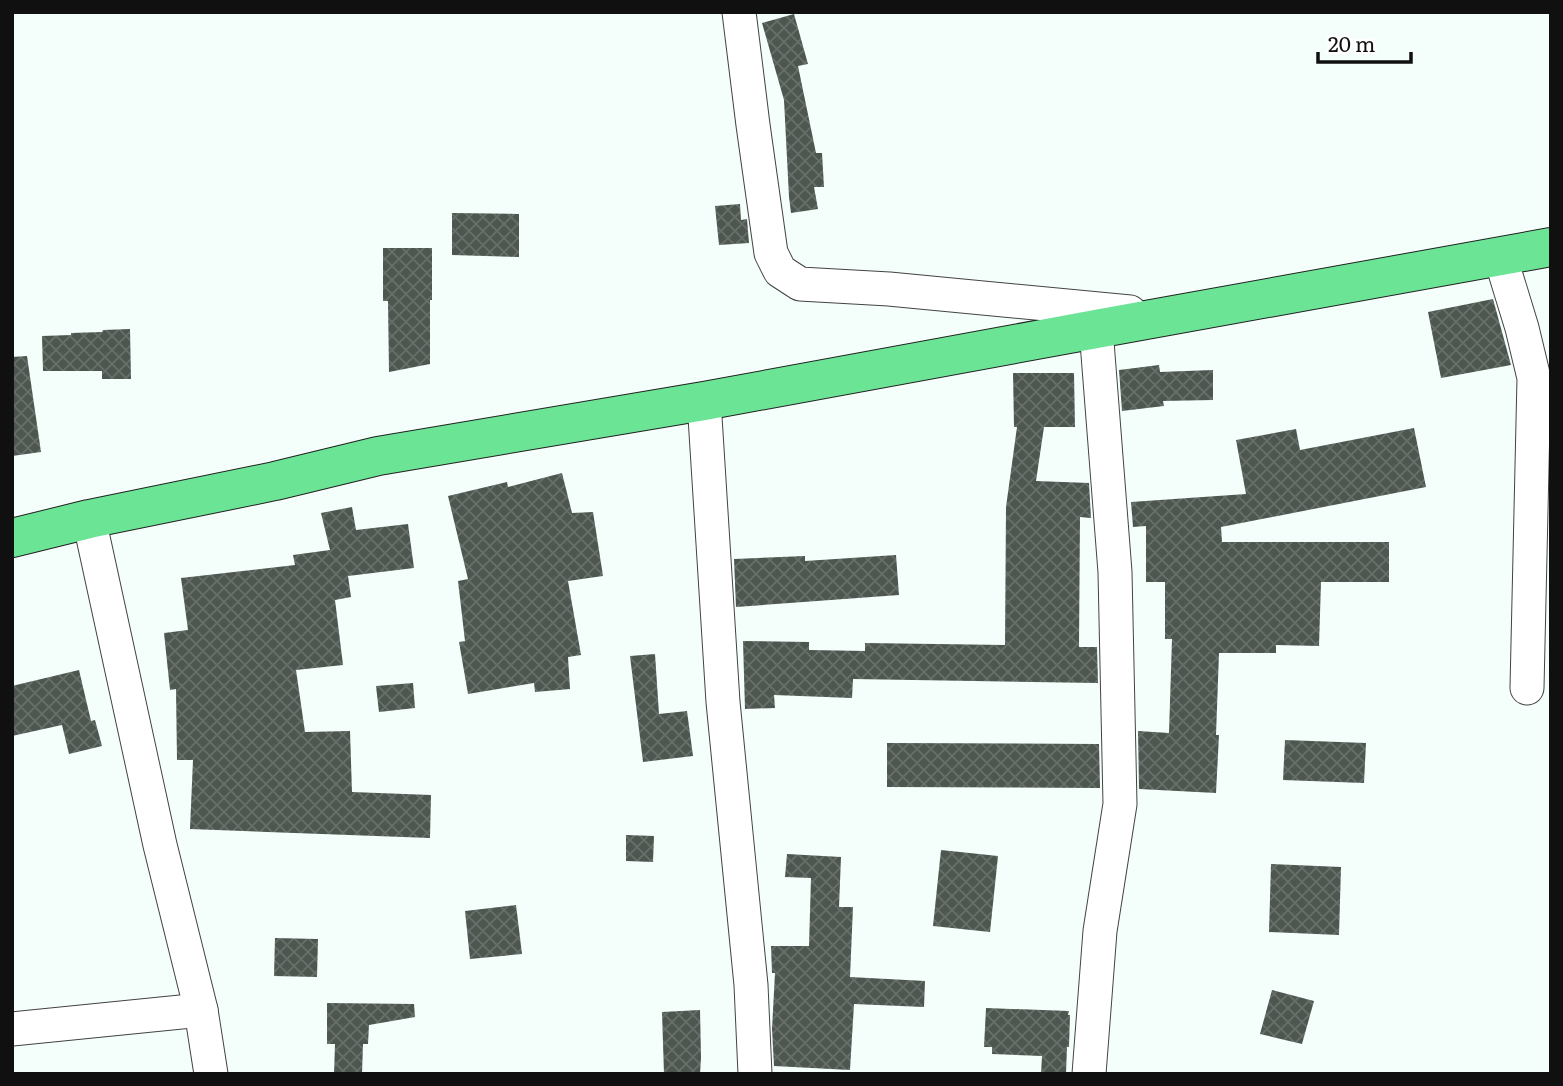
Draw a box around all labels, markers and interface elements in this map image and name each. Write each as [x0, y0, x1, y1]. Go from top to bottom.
scale bar [1318, 21, 1411, 65]
text: 20 m [1328, 27, 1375, 58]

